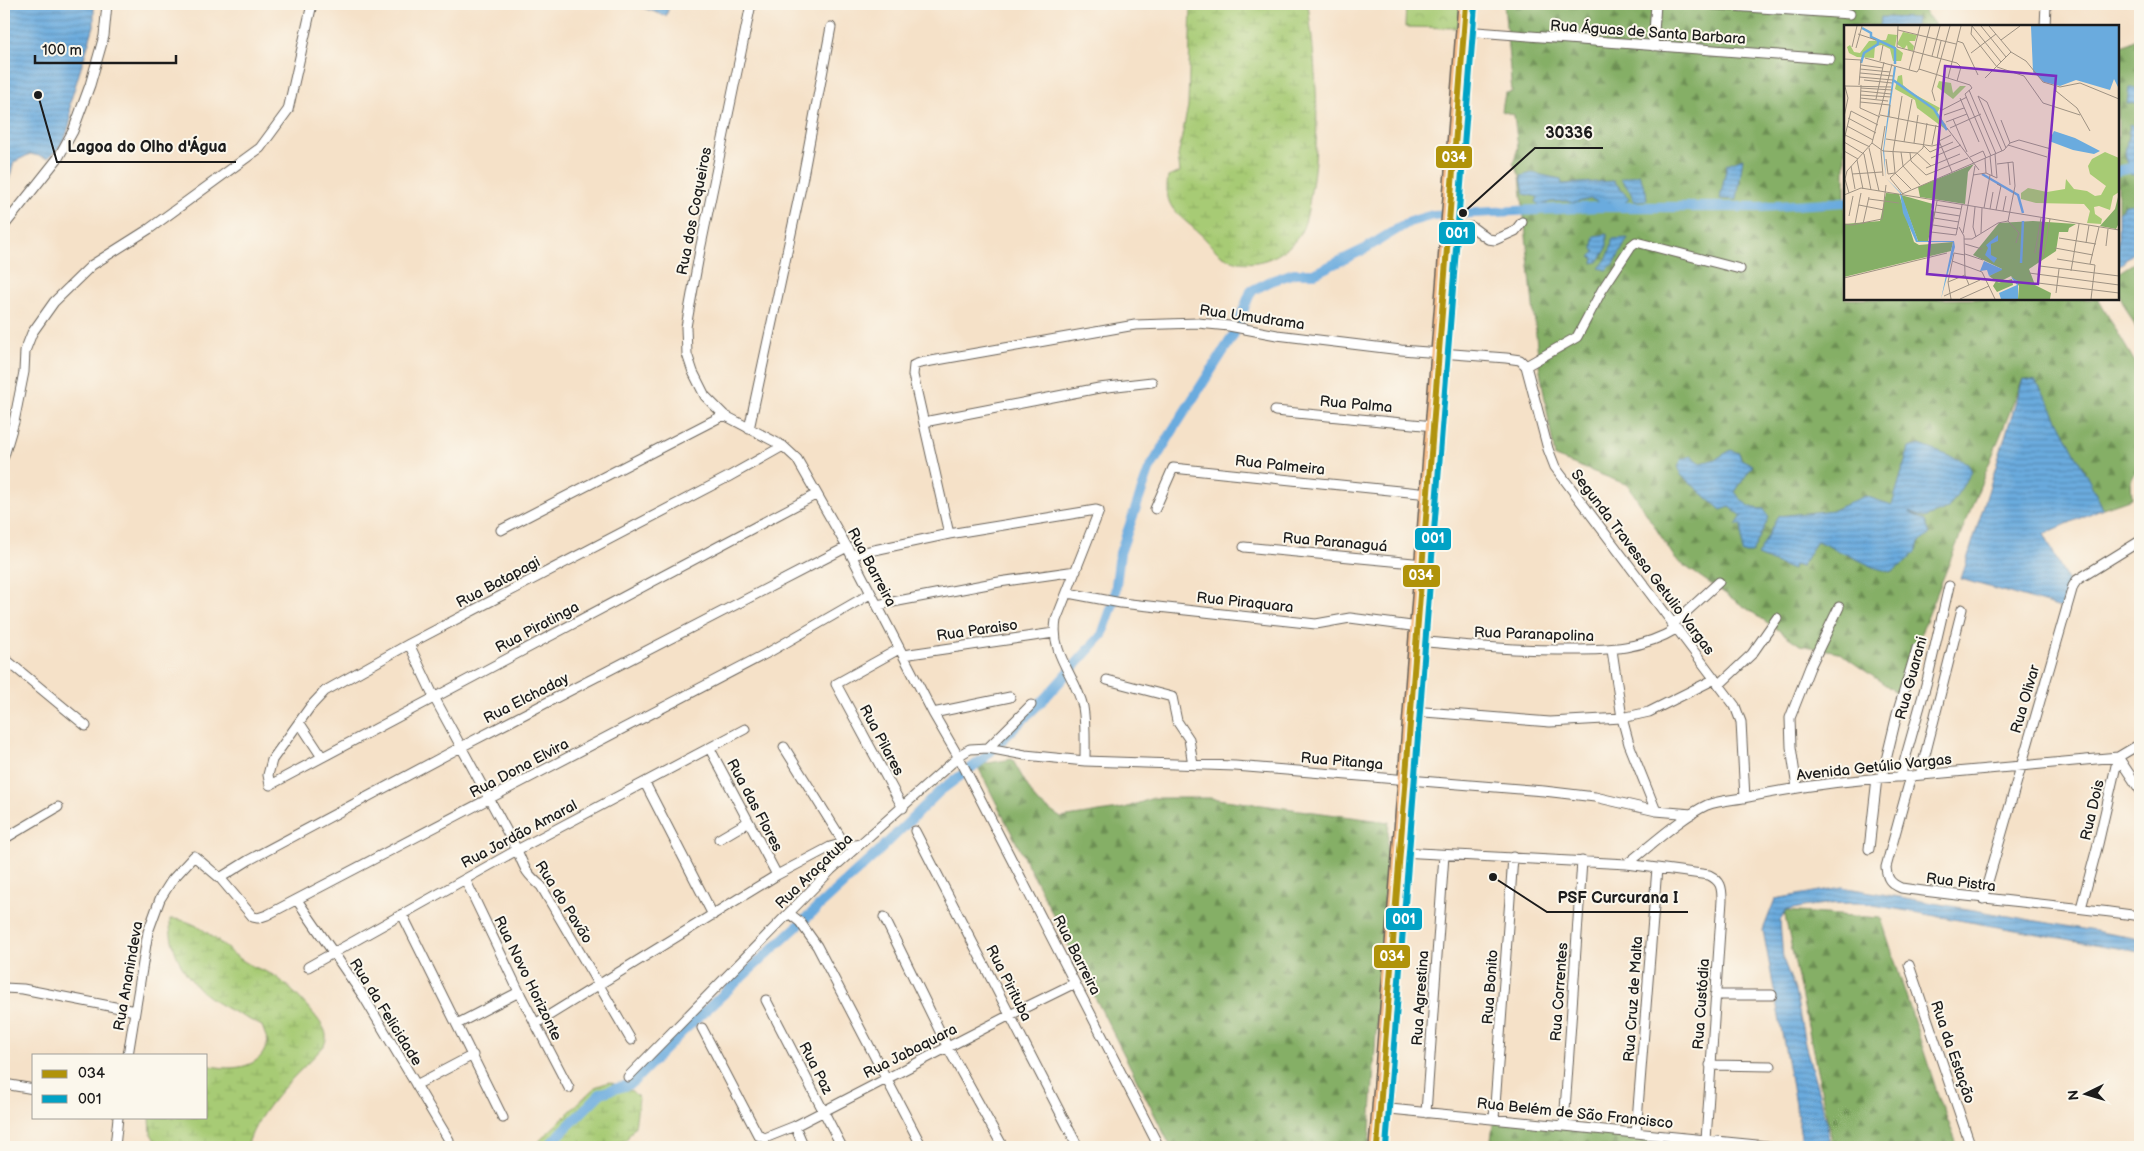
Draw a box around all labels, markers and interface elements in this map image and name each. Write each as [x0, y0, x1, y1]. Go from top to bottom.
street label: Rua Águas de Santa Barbara [1549, 16, 1746, 49]
inset map [1844, 25, 2119, 300]
scale bar [35, 32, 176, 64]
text: 100 m [42, 41, 82, 60]
callout: 30336 [1535, 117, 1603, 148]
text: 30336 [1545, 124, 1593, 143]
callout: Lagoa do Olho d'Água [57, 131, 236, 162]
text: Lagoa do Olho d'Água [67, 135, 227, 157]
street label: Rua dos Coqueiros [673, 145, 716, 277]
line badge: 034 [1435, 145, 1473, 169]
text: 034 [1441, 149, 1467, 166]
line badge: 001 [1438, 221, 1476, 245]
text: 001 [1445, 225, 1469, 242]
street label: Rua Umudrama [1198, 301, 1306, 334]
street label: Rua Palma [1319, 392, 1393, 417]
street label: Rua Palmeira [1234, 451, 1326, 480]
street label: Segunda Travessa Getulio Vargas [1567, 466, 1719, 659]
street label: Rua Barreira [843, 524, 900, 610]
line badge: 001 [1414, 527, 1452, 551]
street label: Rua Paranaguá [1282, 528, 1388, 557]
text: 001 [1421, 530, 1445, 547]
street label: Rua Batapagi [453, 552, 543, 613]
line badge: 034 [1402, 564, 1441, 588]
text: 034 [1408, 567, 1434, 584]
street label: Rua Piraquara [1196, 588, 1294, 617]
street label: Rua Piratinga [492, 597, 582, 657]
street label: Rua Paraiso [935, 615, 1019, 646]
street label: Rua Paranapolina [1473, 623, 1595, 646]
street label: Rua Guarani [1891, 635, 1932, 722]
street label: Rua Olivar [2007, 662, 2044, 736]
street label: Rua Elchaday [480, 669, 572, 728]
street label: Rua Pilares [855, 701, 908, 779]
street label: Rua Dona Elvira [466, 734, 572, 803]
street label: Rua Pitanga [1300, 748, 1384, 775]
street label: Avenida Getúlio Vargas [1795, 750, 1953, 785]
street label: Rua das Flores [722, 756, 787, 855]
street label: Rua Dois [2076, 777, 2109, 842]
street label: Rua Jordão Amaral [458, 796, 581, 873]
street label: Rua Araçatuba [772, 830, 857, 913]
street label: Rua do Pavão [531, 857, 597, 947]
street label: Rua Pistra [1925, 869, 1997, 896]
callout: PSF Curcurana I [1547, 881, 1688, 912]
text: PSF Curcurana I [1558, 889, 1678, 908]
line badge: 001 [1385, 907, 1423, 931]
text: 001 [1392, 911, 1416, 928]
street label: Rua Barreira [1048, 912, 1105, 998]
street label: Rua Novo Horizonte [489, 913, 566, 1044]
street label: Rua Ananindeva [109, 920, 147, 1032]
street label: Rua Cruz de Malta [1620, 935, 1647, 1063]
street label: Rua Correntes [1547, 941, 1572, 1042]
street label: Rua Pirituba [981, 942, 1036, 1025]
line badge: 034 [1373, 944, 1411, 969]
text: 034 [1379, 948, 1405, 965]
street label: Rua Bonito [1478, 949, 1503, 1025]
street label: Rua Agrestina [1408, 950, 1433, 1046]
street label: Rua da Felicidade [345, 955, 426, 1070]
street label: Rua Custódia [1689, 958, 1714, 1050]
street label: Rua da Estação [1926, 998, 1979, 1106]
street label: Rua Jabaquara [860, 1020, 960, 1083]
street label: Rua Paz [794, 1039, 837, 1098]
legend [32, 1054, 208, 1118]
text: 034 [78, 1064, 105, 1083]
north arrow [2062, 1068, 2112, 1118]
text: N [2065, 1089, 2082, 1101]
text: 001 [78, 1090, 101, 1109]
street label: Rua Belém de São Francisco [1476, 1094, 1674, 1133]

